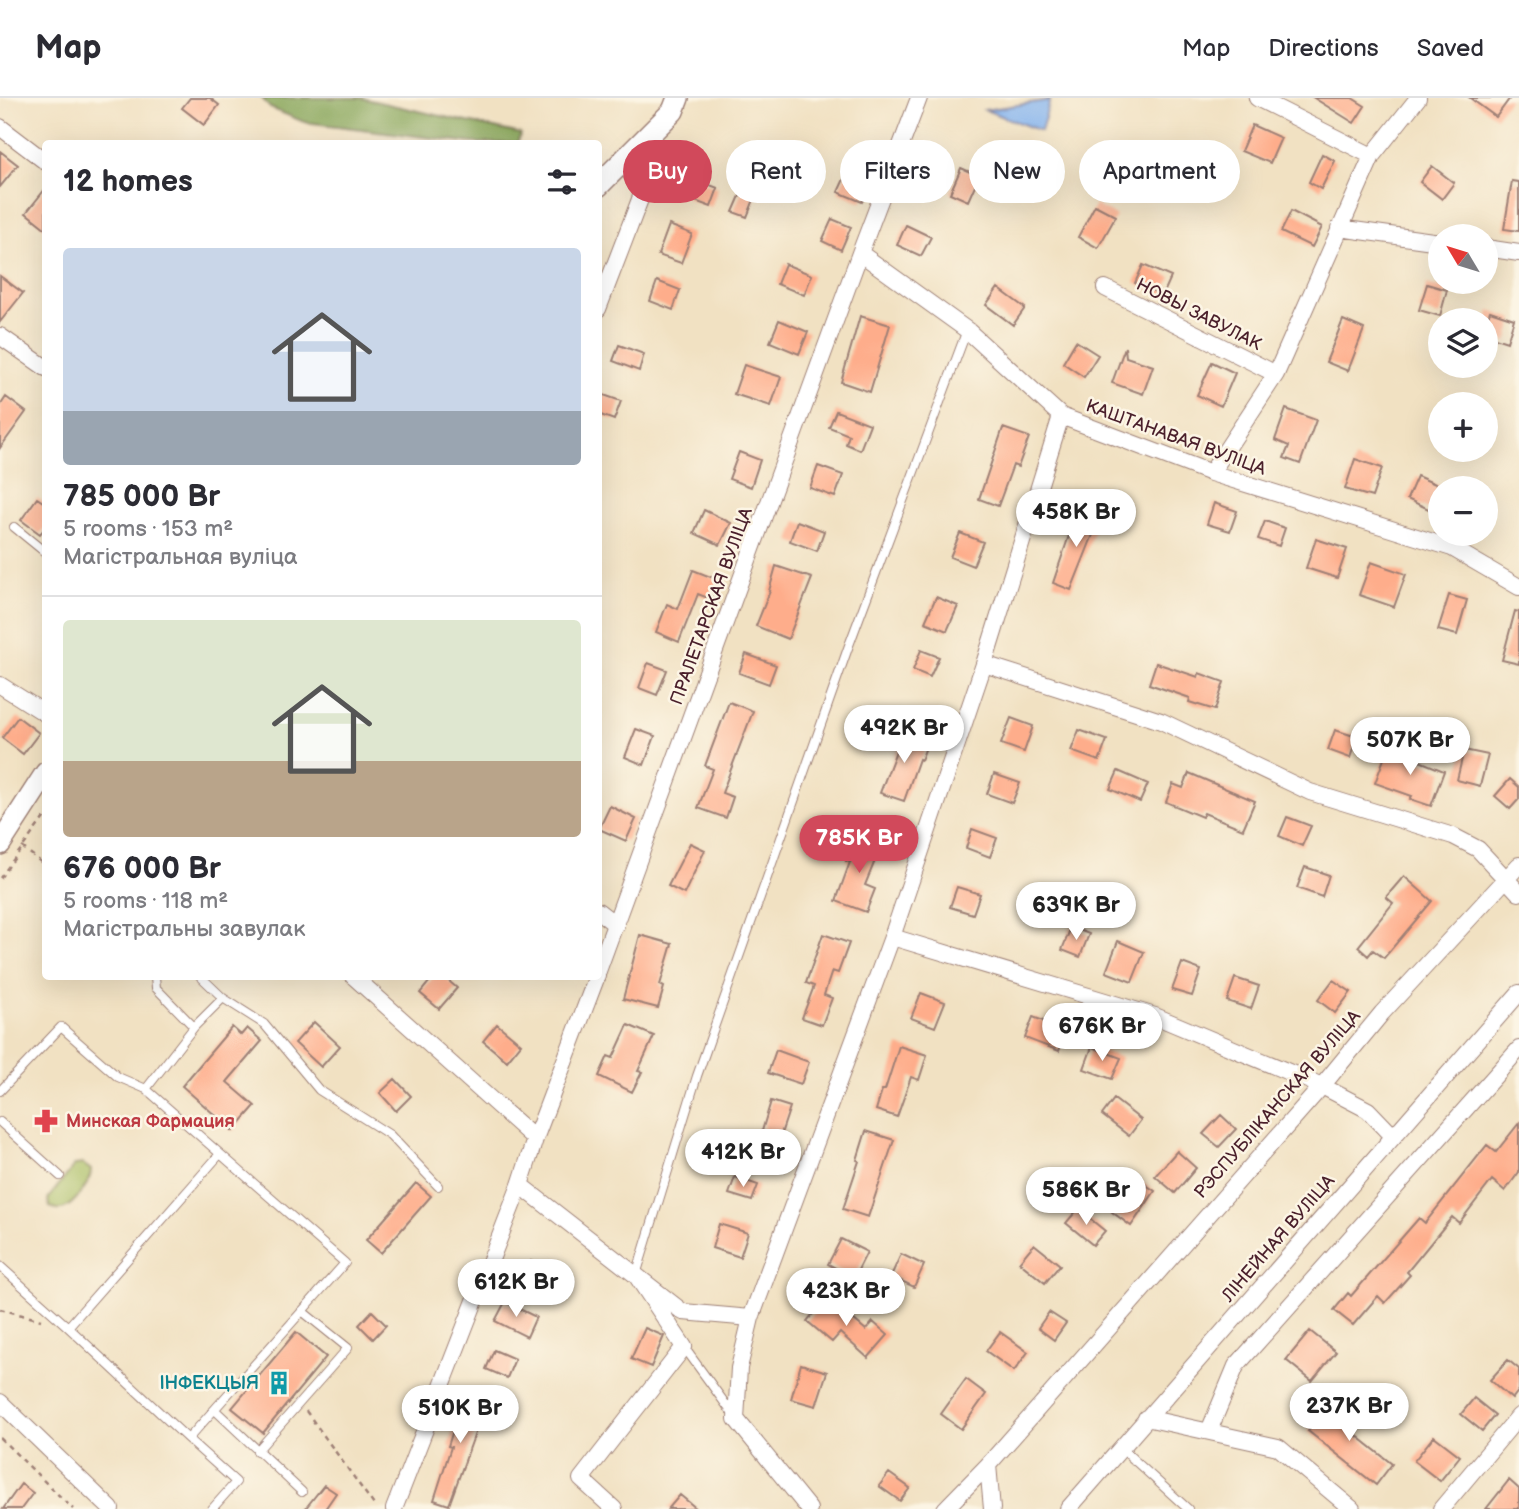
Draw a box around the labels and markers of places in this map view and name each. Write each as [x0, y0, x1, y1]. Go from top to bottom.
pin: 458K Br [1011, 490, 1141, 549]
pin: 492K Br [839, 706, 969, 765]
pin: 507K Br [1345, 718, 1475, 777]
pin: 785K Br [794, 816, 924, 875]
pin: 639K Br [1011, 882, 1141, 942]
pin: 676K Br [1037, 1004, 1167, 1063]
pharmacy icon: Минская Фармация [32, 1107, 60, 1135]
place label: Минская Фармация [66, 1111, 235, 1132]
pin: 412K Br [678, 1130, 808, 1189]
pin: 586K Br [1021, 1168, 1151, 1227]
pin: 612K Br [451, 1260, 581, 1319]
pin: 423K Br [781, 1268, 911, 1328]
building icon: ІНФЕКЦЫЯ [265, 1369, 293, 1397]
place label: ІНФЕКЦЫЯ [160, 1373, 259, 1394]
pin: 237K Br [1284, 1384, 1414, 1443]
pin: 510K Br [395, 1386, 525, 1445]

